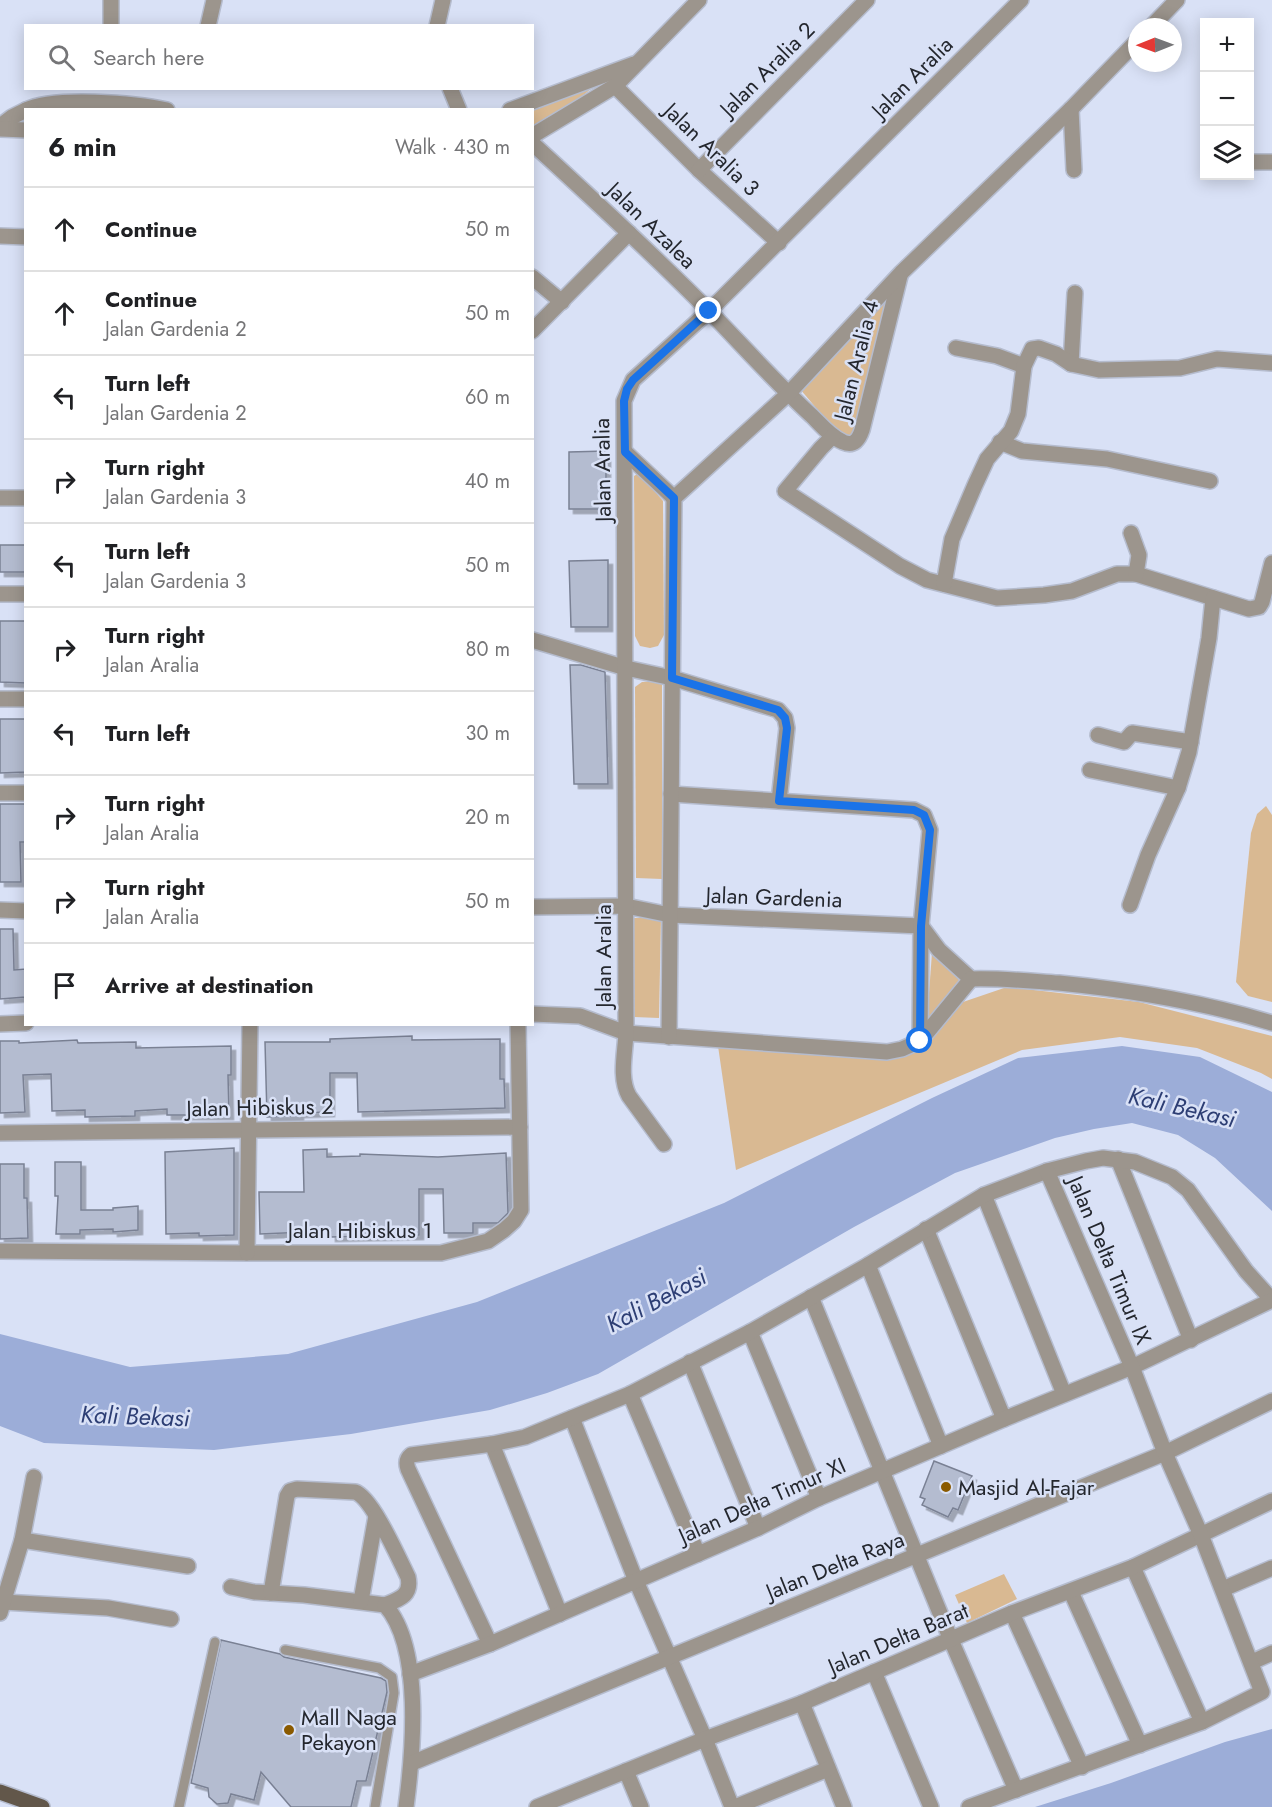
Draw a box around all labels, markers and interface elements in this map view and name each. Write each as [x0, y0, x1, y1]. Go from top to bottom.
street label: Jalan Aralia 2 [710, 14, 822, 126]
north arrow [1128, 18, 1182, 72]
map controls [1200, 18, 1254, 180]
button: + [1200, 18, 1254, 72]
search box [24, 24, 534, 90]
street label: Jalan Aralia [862, 29, 960, 127]
icon: search [45, 41, 78, 74]
text: Search here [93, 41, 204, 73]
button: − [1200, 72, 1254, 126]
street label: Jalan Aralia 3 [655, 93, 767, 203]
button: layers [1200, 126, 1254, 180]
text: 6 min [48, 128, 117, 166]
text: Walk · 430 m [395, 133, 510, 162]
street label: Jalan Azalea [598, 172, 704, 276]
icon: ahead [48, 213, 81, 246]
text: Continue [105, 213, 197, 245]
text: 50 m [465, 215, 510, 244]
text: Continue [105, 283, 197, 315]
street label: Jalan Aralia 4 [825, 296, 886, 427]
icon: ahead [48, 297, 81, 330]
route end [695, 297, 721, 323]
text: 50 m [465, 299, 510, 328]
text: Jalan Gardenia 2 [105, 315, 247, 344]
text: Turn left [105, 367, 190, 399]
icon: left [48, 381, 81, 414]
text: 60 m [465, 383, 510, 412]
text: Jalan Gardenia 2 [105, 399, 247, 428]
street label: Jalan Aralia [585, 418, 619, 525]
text: Turn right [105, 451, 205, 483]
icon: right [48, 465, 81, 498]
text: 40 m [465, 467, 510, 496]
text: Jalan Gardenia 3 [105, 483, 246, 512]
text: Turn left [105, 535, 190, 567]
icon: left [48, 549, 81, 582]
text: 50 m [465, 551, 510, 580]
text: Jalan Gardenia 3 [105, 567, 246, 596]
text: Turn right [105, 619, 205, 651]
icon: right [48, 633, 81, 666]
text: 80 m [465, 635, 510, 664]
text: Jalan Aralia [105, 651, 199, 680]
icon: left [48, 717, 81, 750]
text: Turn left [105, 717, 190, 749]
text: 30 m [465, 719, 510, 748]
text: Turn right [105, 787, 205, 819]
icon: right [48, 801, 81, 834]
text: 20 m [465, 803, 510, 832]
text: Jalan Aralia [105, 819, 199, 848]
text: Turn right [105, 871, 205, 903]
street label: Jalan Gardenia [702, 879, 843, 915]
icon: right [48, 885, 81, 918]
text: 50 m [465, 887, 510, 916]
text: Jalan Aralia [105, 903, 199, 932]
street label: Jalan Aralia [587, 904, 619, 1011]
icon: arrive [48, 969, 81, 1002]
text: Arrive at destination [105, 969, 314, 1001]
route start [906, 1027, 932, 1053]
water label: Kali Bekasi [1125, 1078, 1240, 1137]
street label: Jalan Hibiskus 2 [183, 1090, 334, 1124]
street label: Jalan Delta Timur IX [1059, 1168, 1160, 1349]
street label: Jalan Hibiskus 1 [285, 1214, 432, 1246]
water label: Kali Bekasi [600, 1259, 713, 1341]
water label: Kali Bekasi [80, 1397, 191, 1435]
street label: Jalan Delta Timur XI [671, 1449, 851, 1552]
place label: Masjid Al-Fajar [958, 1471, 1095, 1503]
marker: Masjid Al-Fajar [939, 1480, 953, 1494]
street label: Jalan Delta Raya [758, 1523, 909, 1608]
street label: Jalan Delta Barat [820, 1594, 974, 1683]
place label: Mall Naga Pekayon [301, 1701, 397, 1758]
marker: Mall Naga Pekayon [282, 1723, 296, 1737]

